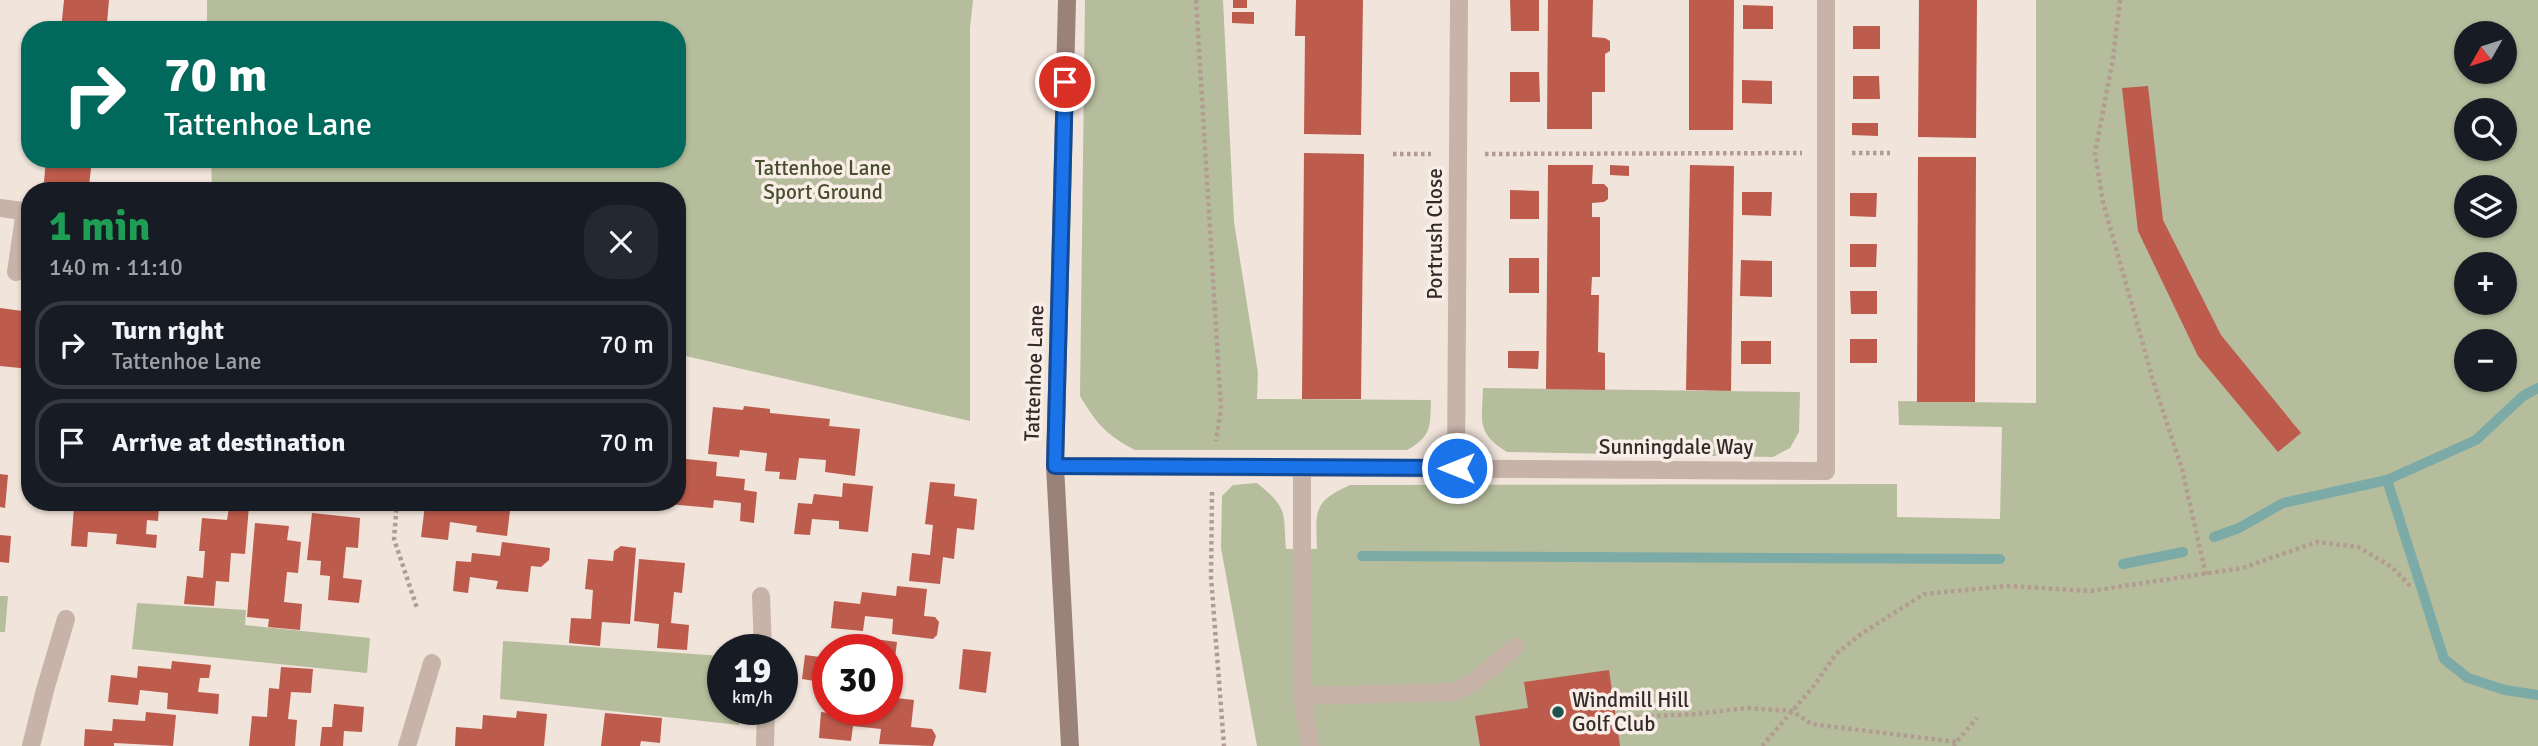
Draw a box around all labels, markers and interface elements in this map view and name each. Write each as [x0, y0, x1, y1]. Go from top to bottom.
north arrow [2454, 21, 2516, 84]
map controls [2454, 21, 2517, 392]
text: 70 m [164, 45, 267, 105]
icon: right [49, 49, 140, 140]
pin [1035, 52, 1095, 112]
icon: arrive [1046, 63, 1084, 101]
button: search [2454, 98, 2517, 161]
text: Tattenhoe Lane [164, 105, 372, 144]
park label: Tattenhoe Lane Sport Ground [755, 155, 891, 205]
street label: Portrush Close [1422, 168, 1448, 300]
button: layers [2454, 175, 2517, 238]
text: 1 min [49, 201, 150, 252]
button: close [584, 205, 658, 279]
button: + [2454, 252, 2517, 315]
text: 140 m · 11:10 [49, 253, 183, 282]
street label: Tattenhoe Lane [1019, 304, 1049, 442]
text: Turn right [112, 315, 224, 347]
icon: right [53, 326, 91, 364]
text: 70 m [599, 329, 654, 361]
button: − [2454, 329, 2517, 392]
text: Tattenhoe Lane [112, 347, 262, 376]
icon: arrive [53, 424, 91, 462]
text: Arrive at destination [112, 427, 345, 459]
text: 70 m [599, 427, 654, 459]
position arrow [1420, 431, 1494, 505]
street label: Sunningdale Way [1599, 434, 1753, 460]
speed limit sign: 30 [812, 634, 903, 725]
text: 19 [734, 649, 771, 692]
text: km/h [732, 686, 773, 708]
place label: Windmill Hill Golf Club [1572, 687, 1689, 737]
marker: Windmill Hill Golf Club [1550, 704, 1566, 720]

